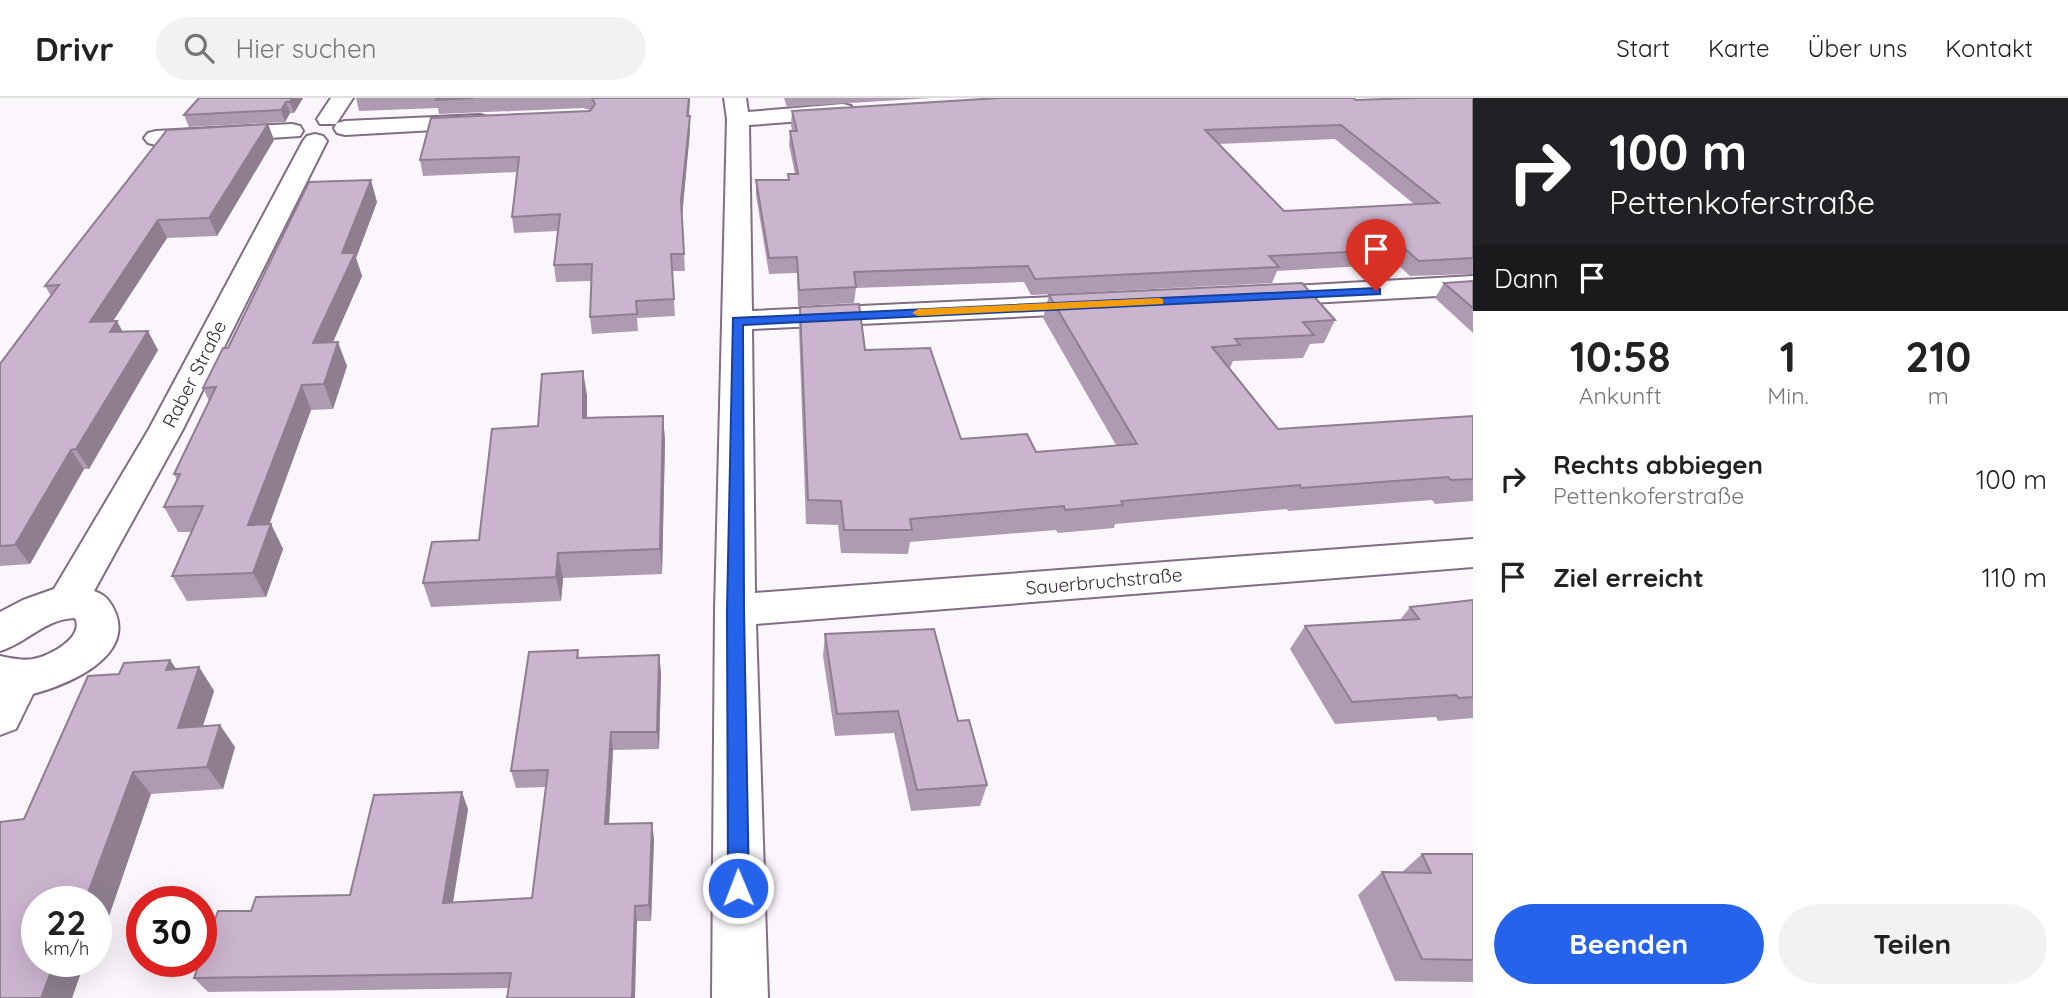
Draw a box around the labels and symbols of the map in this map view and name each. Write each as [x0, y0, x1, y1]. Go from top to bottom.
pin [1346, 219, 1406, 291]
street label: Raber Straße [157, 316, 231, 432]
street label: Sauerbruchstraße [1025, 562, 1183, 600]
position arrow [701, 851, 775, 925]
speed limit sign: 30 [126, 886, 217, 977]

